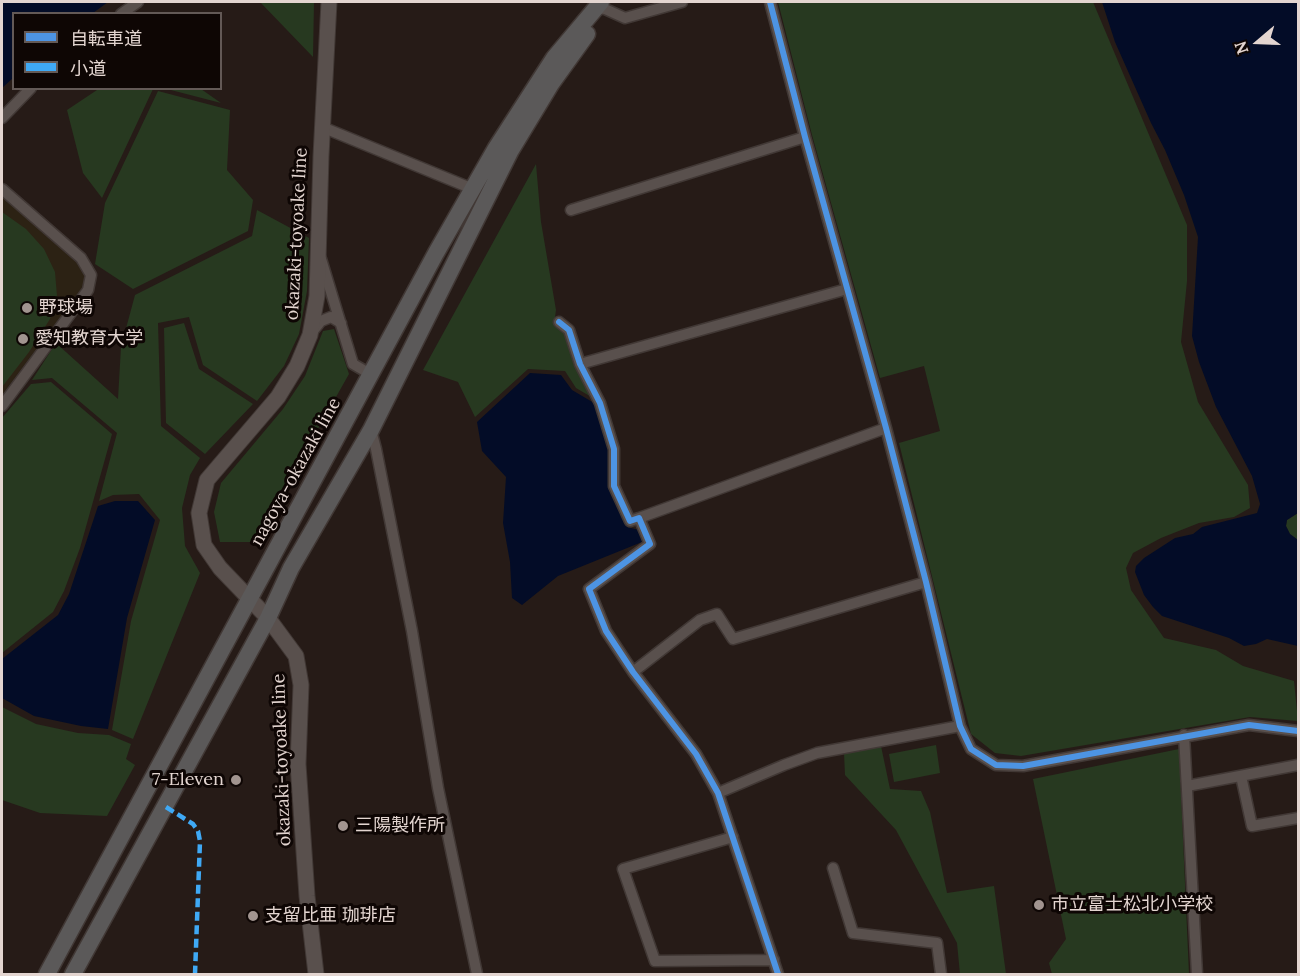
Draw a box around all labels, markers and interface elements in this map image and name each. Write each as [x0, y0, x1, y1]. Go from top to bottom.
legend [12, 12, 222, 90]
north arrow [1228, 12, 1288, 72]
text: 自転車道 [70, 27, 142, 50]
text: N [1230, 39, 1252, 57]
text: 小道 [70, 57, 106, 80]
street label: okazaki-toyoake line [282, 147, 312, 321]
place label: 野球場 [39, 297, 93, 319]
marker: 野球場 [20, 301, 34, 315]
place label: 愛知教育大学 [35, 328, 143, 350]
marker: 愛知教育大学 [16, 332, 30, 346]
street label: nagoya-okazaki line [246, 394, 346, 550]
street label: okazaki-toyoake line [268, 673, 296, 847]
place label: 7-Eleven [152, 769, 224, 791]
marker: 7-Eleven [229, 773, 243, 787]
place label: 三陽製作所 [355, 815, 445, 837]
marker: 三陽製作所 [336, 819, 350, 833]
place label: 市立富士松北小学校 [1051, 894, 1213, 916]
marker: 市立富士松北小学校 [1032, 898, 1046, 912]
place label: 支留比亜 珈琲店 [265, 905, 396, 927]
marker: 支留比亜 珈琲店 [246, 909, 260, 923]

